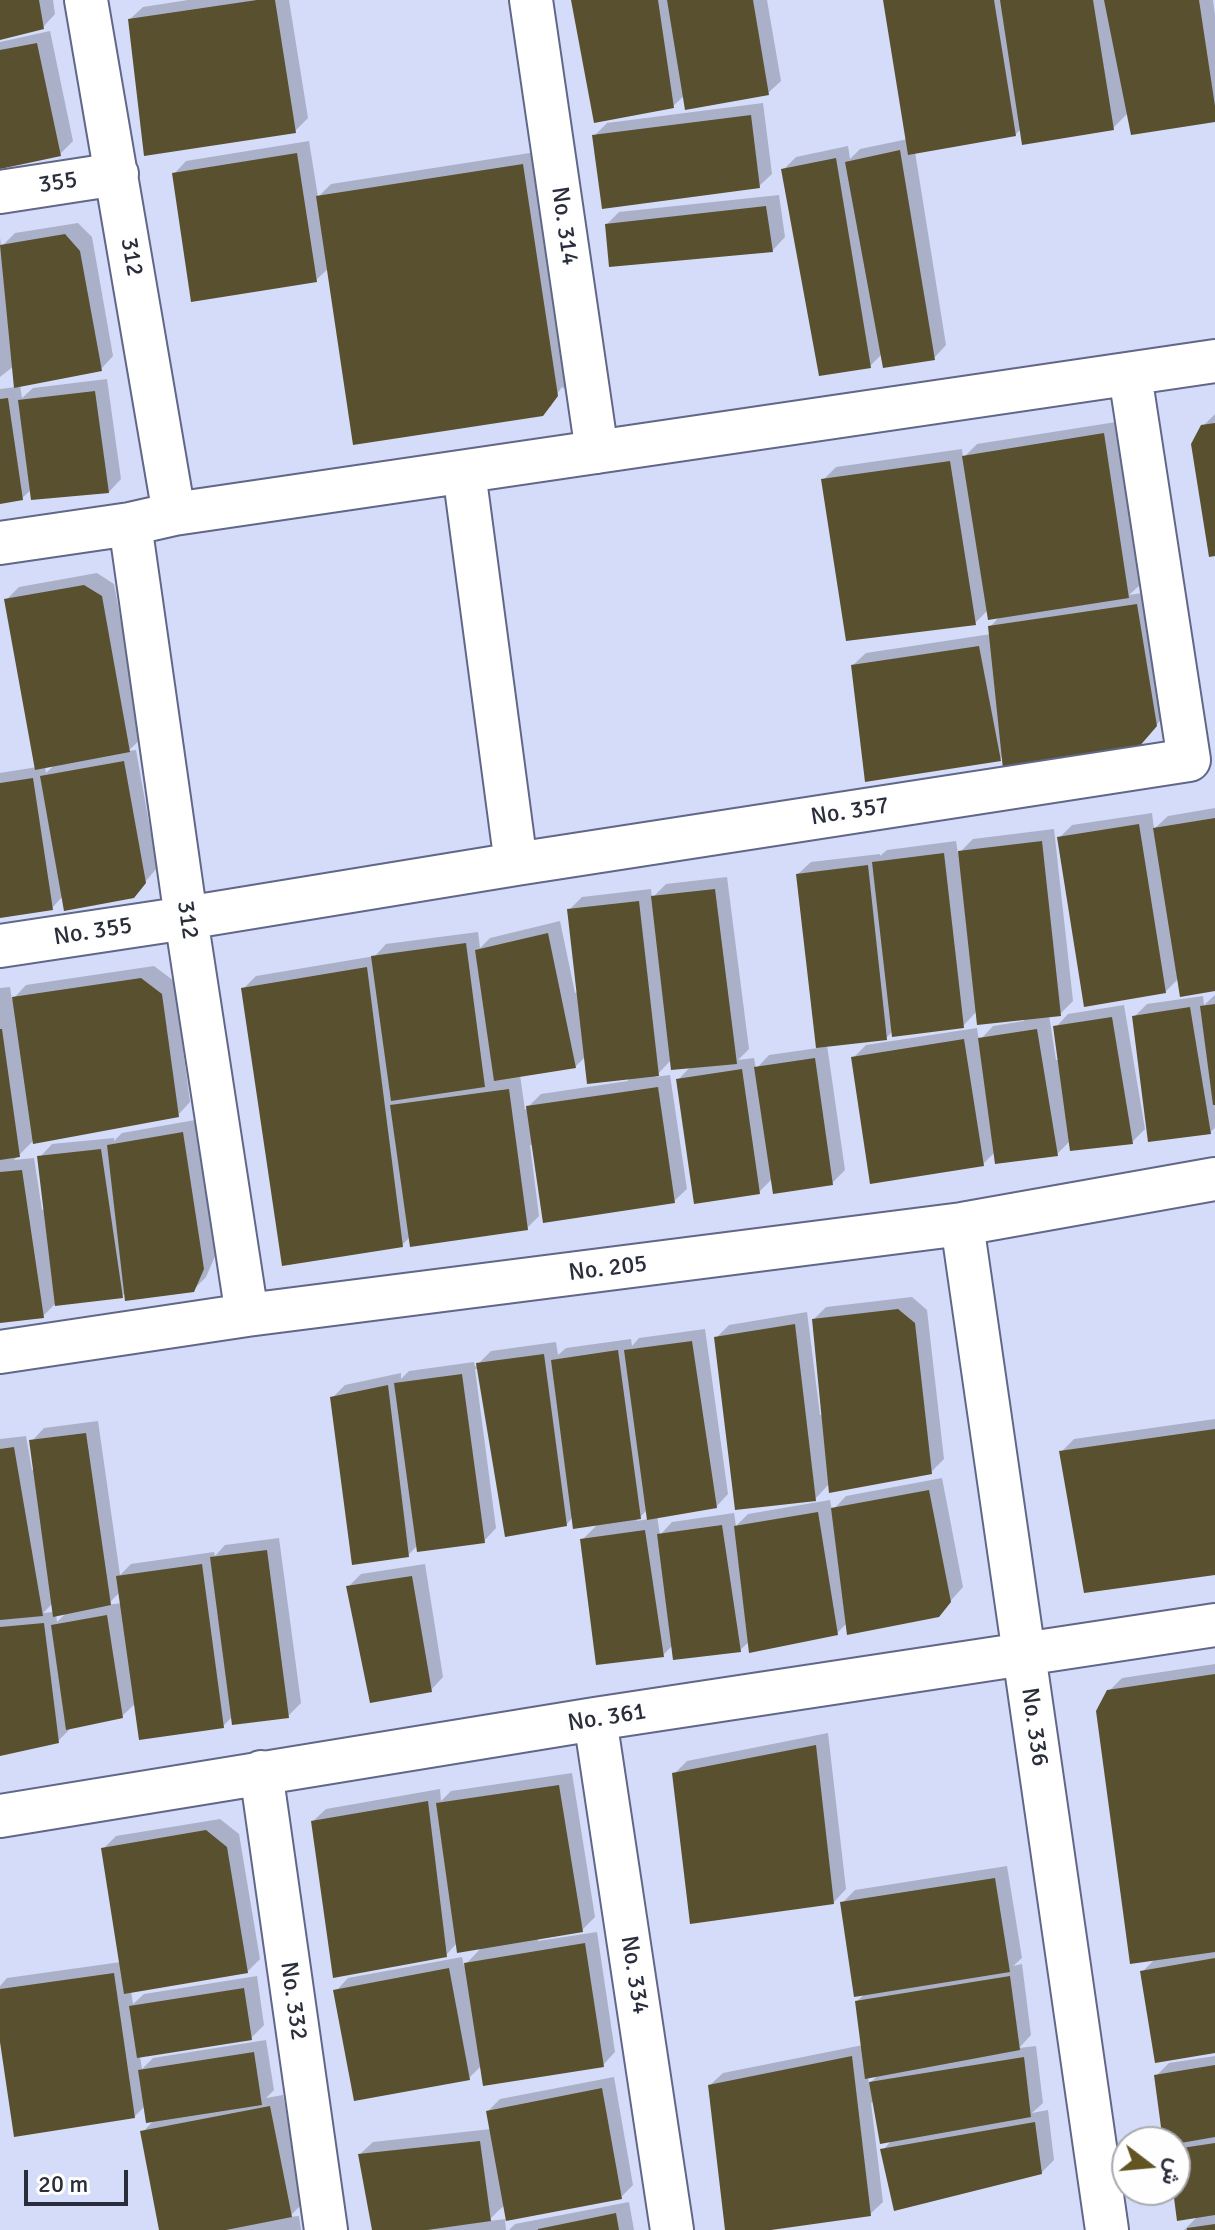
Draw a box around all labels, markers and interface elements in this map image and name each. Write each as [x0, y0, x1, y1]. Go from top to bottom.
street label: 355 [37, 166, 79, 200]
street label: No. 314 [544, 185, 584, 267]
street label: 312 [113, 235, 149, 279]
street label: No. 357 [809, 792, 891, 832]
street label: 312 [170, 899, 204, 941]
street label: No. 355 [52, 912, 134, 952]
street label: No. 205 [567, 1250, 649, 1288]
street label: No. 336 [1014, 1686, 1054, 1768]
street label: No. 361 [566, 1698, 648, 1738]
street label: No. 334 [614, 1934, 654, 2016]
street label: No. 332 [273, 1960, 313, 2042]
north arrow [1111, 2126, 1191, 2206]
scale bar [28, 2154, 132, 2204]
text: ش [1156, 2156, 1189, 2189]
text: 20 m [38, 2169, 88, 2199]

